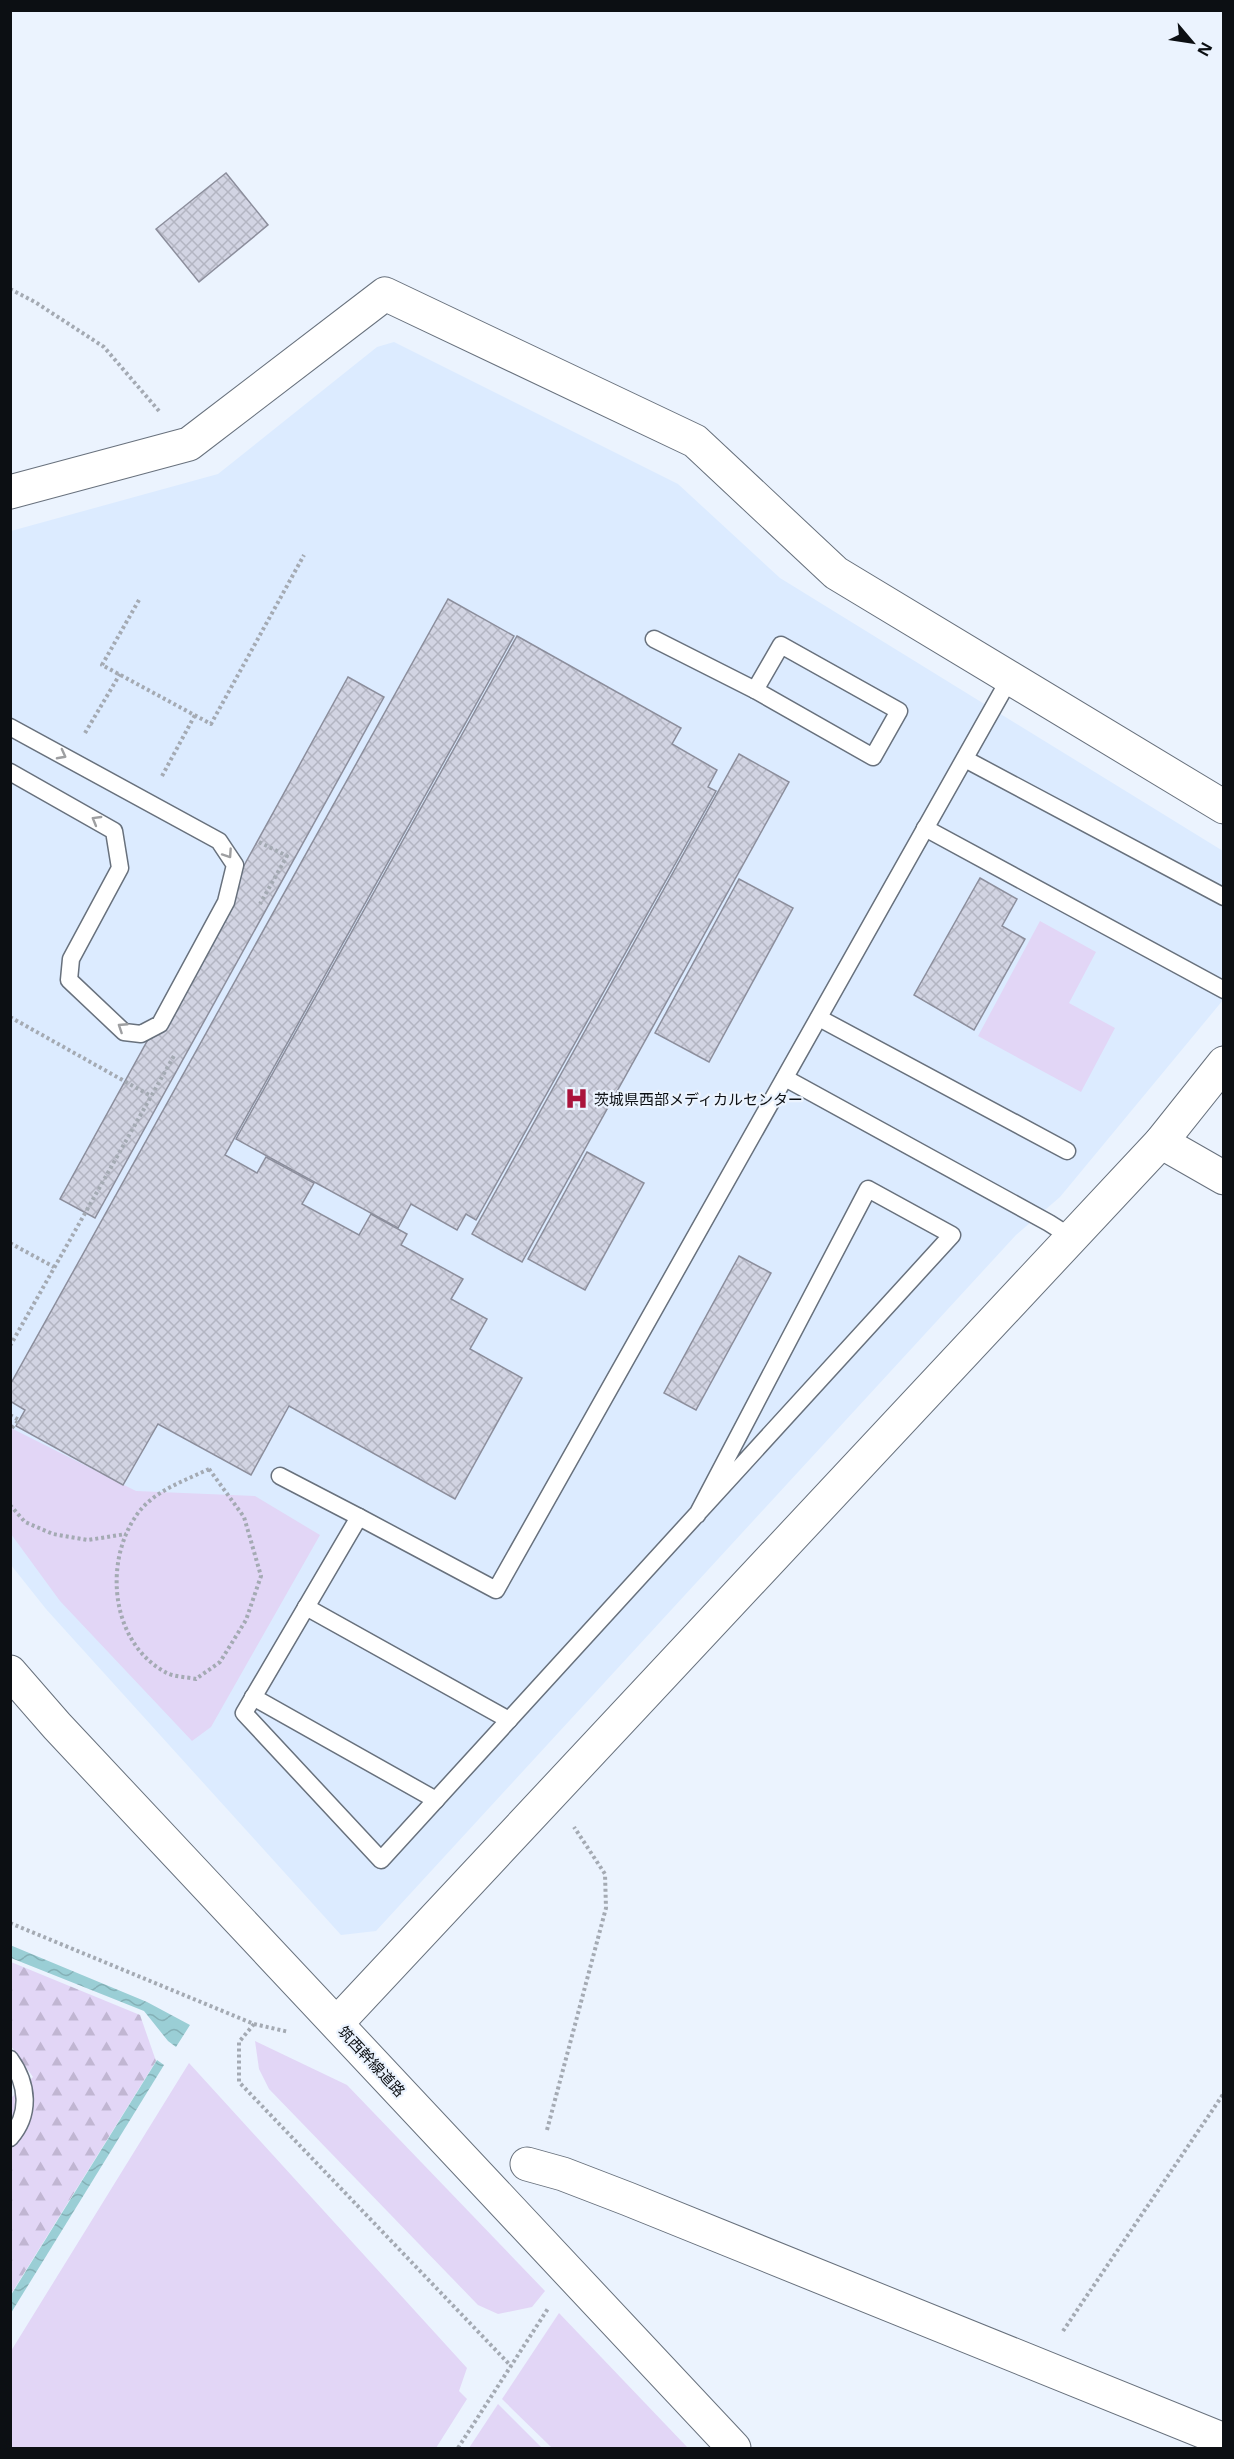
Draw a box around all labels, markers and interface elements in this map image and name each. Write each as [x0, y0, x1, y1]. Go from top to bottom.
north arrow [1162, 12, 1222, 72]
text: N [1192, 38, 1218, 60]
one-way arrow [56, 748, 66, 759]
one-way arrow [92, 816, 102, 828]
one-way arrow [221, 848, 232, 859]
one-way arrow [117, 1023, 128, 1034]
hospital icon: 茨城県西部メディカルセンター [563, 1086, 589, 1112]
place label: 茨城県西部メディカルセンター [594, 1089, 803, 1109]
street label: 筑西幹線道路 [334, 2021, 410, 2101]

